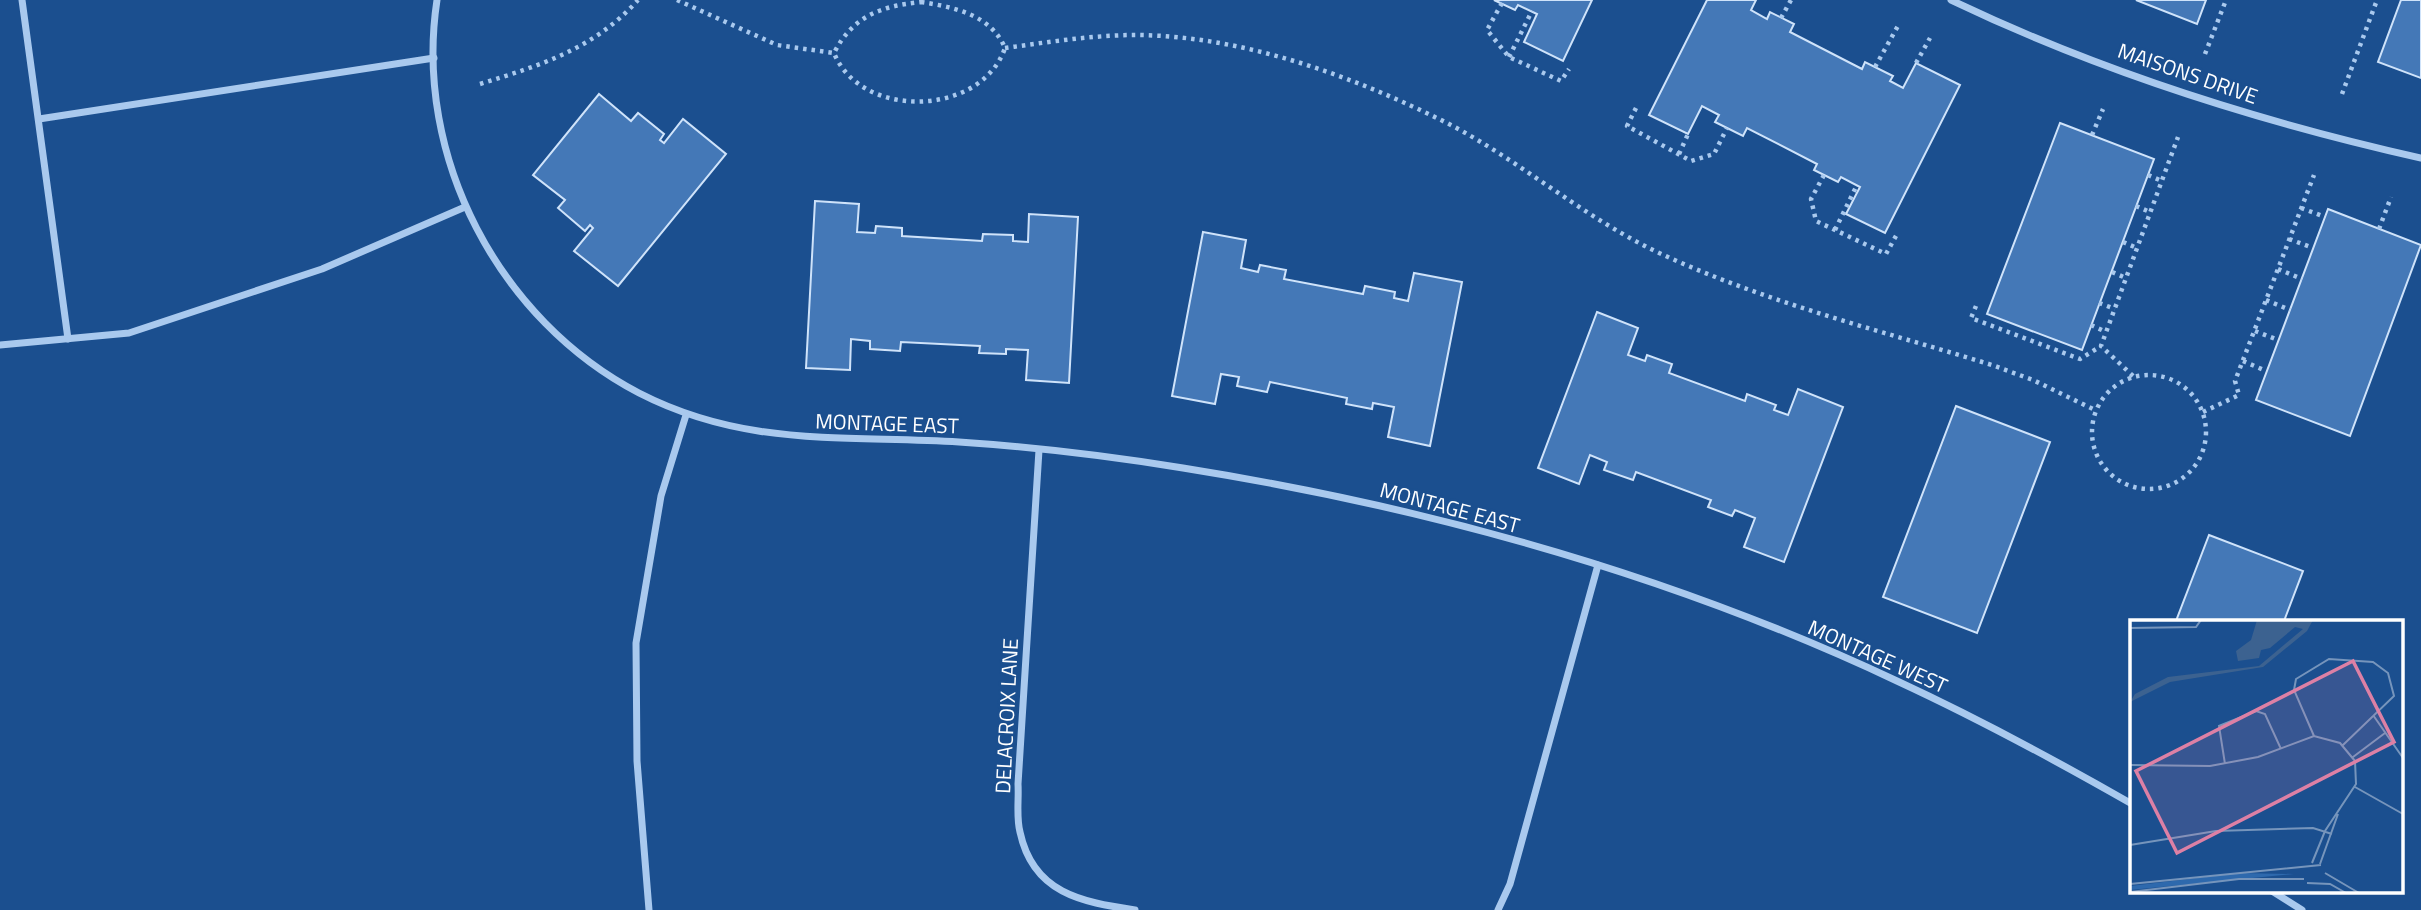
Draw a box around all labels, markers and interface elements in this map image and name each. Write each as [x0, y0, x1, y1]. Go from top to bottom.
street label: MAISONS DRIVE [2114, 34, 2262, 112]
street label: MONTAGE EAST [815, 405, 959, 441]
street label: MONTAGE EAST [1377, 473, 1523, 541]
street label: MONTAGE WEST [1803, 611, 1953, 701]
inset map [2130, 620, 2404, 892]
street label: DELACROIX LANE [986, 637, 1026, 795]

